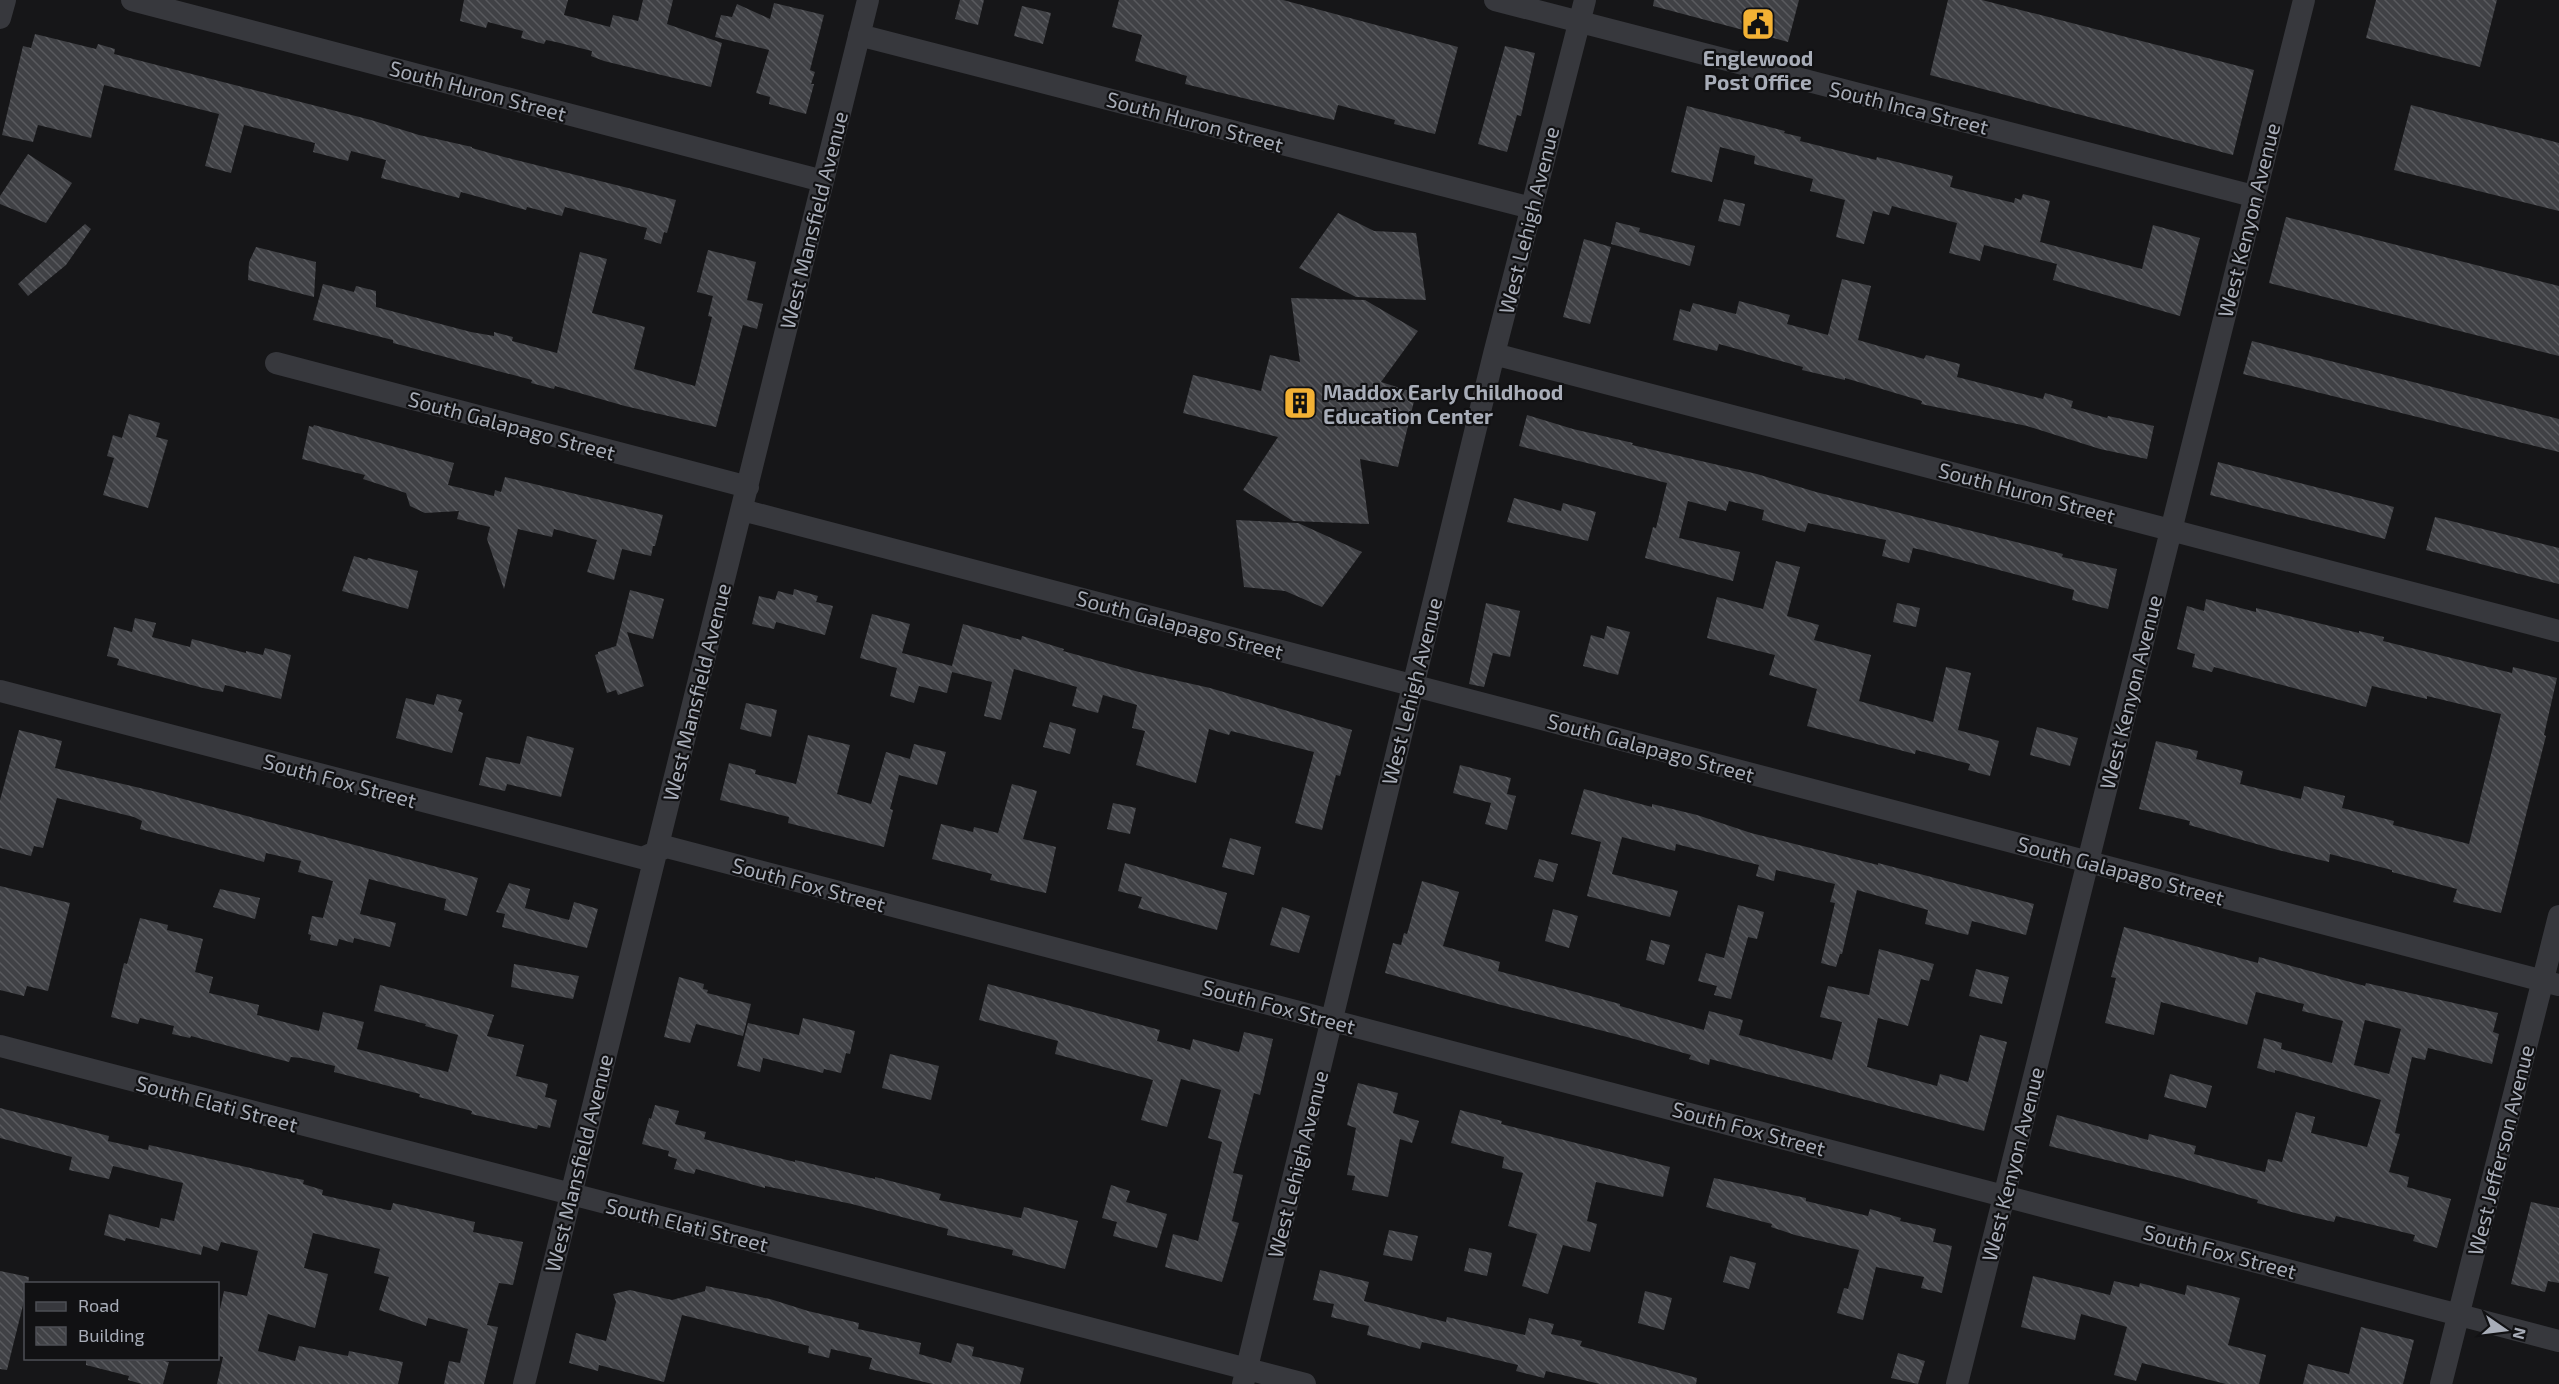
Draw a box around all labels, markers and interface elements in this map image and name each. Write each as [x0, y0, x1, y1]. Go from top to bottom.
public building icon: Englewood Post Office [1740, 6, 1776, 42]
place label: Englewood Post Office [1703, 45, 1813, 94]
street label: South Huron Street [387, 54, 569, 126]
street label: South Inca Street [1827, 75, 1991, 139]
street label: South Huron Street [1104, 85, 1286, 157]
street label: West Mansfield Avenue [774, 108, 852, 332]
street label: West Kenyon Avenue [2212, 120, 2284, 320]
street label: West Lehigh Avenue [1493, 124, 1563, 316]
place label: Maddox Early Childhood Education Center [1323, 379, 1563, 428]
street label: South Galapago Street [406, 385, 618, 465]
building icon: Maddox Early Childhood Education Center [1282, 385, 1318, 421]
street label: South Huron Street [1936, 456, 2118, 528]
street label: West Mansfield Avenue [657, 580, 735, 804]
street label: South Galapago Street [1074, 584, 1286, 664]
street label: West Kenyon Avenue [2094, 592, 2166, 792]
street label: West Lehigh Avenue [1376, 595, 1446, 787]
street label: South Galapago Street [1545, 707, 1757, 787]
street label: South Fox Street [261, 748, 419, 812]
street label: South Galapago Street [2015, 830, 2227, 910]
street label: South Fox Street [730, 852, 888, 916]
street label: South Fox Street [1200, 974, 1358, 1038]
street label: West Jefferson Avenue [2462, 1042, 2538, 1258]
street label: West Mansfield Avenue [539, 1051, 617, 1275]
street label: West Kenyon Avenue [1976, 1064, 2048, 1264]
street label: West Lehigh Avenue [1262, 1068, 1332, 1260]
street label: South Elati Street [133, 1069, 301, 1137]
street label: South Fox Street [1670, 1096, 1828, 1160]
street label: South Elati Street [603, 1192, 771, 1256]
street label: South Fox Street [2141, 1219, 2299, 1283]
legend [24, 1282, 219, 1360]
text: Road [78, 1294, 119, 1316]
north arrow [2475, 1300, 2535, 1360]
text: Building [78, 1324, 145, 1346]
text: N [2509, 1326, 2531, 1342]

